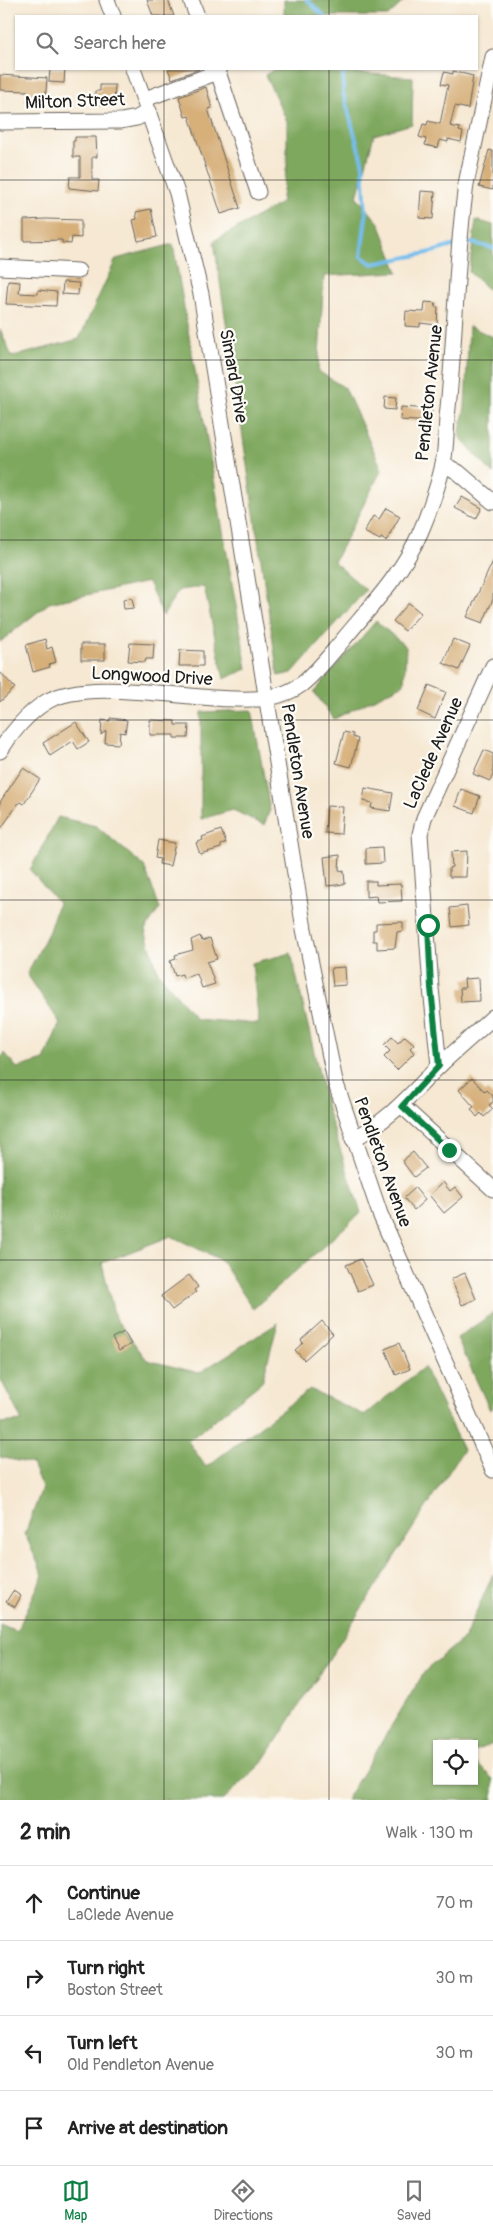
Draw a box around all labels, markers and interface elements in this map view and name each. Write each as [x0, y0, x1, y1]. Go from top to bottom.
search box [15, 15, 478, 70]
icon: search [33, 29, 61, 57]
text: Search here [73, 31, 166, 55]
street label: Milton Street [25, 88, 126, 115]
street label: Pendleton Avenue [411, 324, 448, 462]
street label: Simard Drive [214, 327, 253, 425]
street label: Longwood Drive [91, 662, 213, 691]
street label: LaClede Avenue [399, 694, 468, 813]
street label: Pendleton Avenue [275, 702, 320, 841]
route start [417, 914, 440, 937]
street label: Pendleton Avenue [348, 1094, 417, 1230]
route end [438, 1139, 461, 1162]
map controls [433, 1740, 478, 1785]
button: locate [433, 1740, 478, 1785]
text: 2 min [20, 1819, 70, 1846]
text: Walk · 130 m [386, 1823, 473, 1843]
text: Continue [67, 1881, 140, 1905]
icon: ahead [20, 1889, 48, 1917]
text: 70 m [436, 1893, 473, 1913]
text: LaClede Avenue [67, 1905, 174, 1925]
text: Turn right [67, 1956, 145, 1980]
icon: right [20, 1964, 48, 1992]
text: 30 m [435, 1968, 473, 1988]
text: Boston Street [67, 1980, 163, 2000]
text: Turn left [67, 2031, 137, 2055]
icon: left [20, 2039, 48, 2067]
text: 30 m [435, 2043, 473, 2063]
text: Old Pendleton Avenue [67, 2055, 214, 2075]
icon: arrive [20, 2114, 48, 2142]
text: Arrive at destination [67, 2116, 228, 2140]
tab: Map [62, 2177, 90, 2224]
tab: Directions [213, 2177, 273, 2224]
tab: Saved [396, 2177, 431, 2224]

